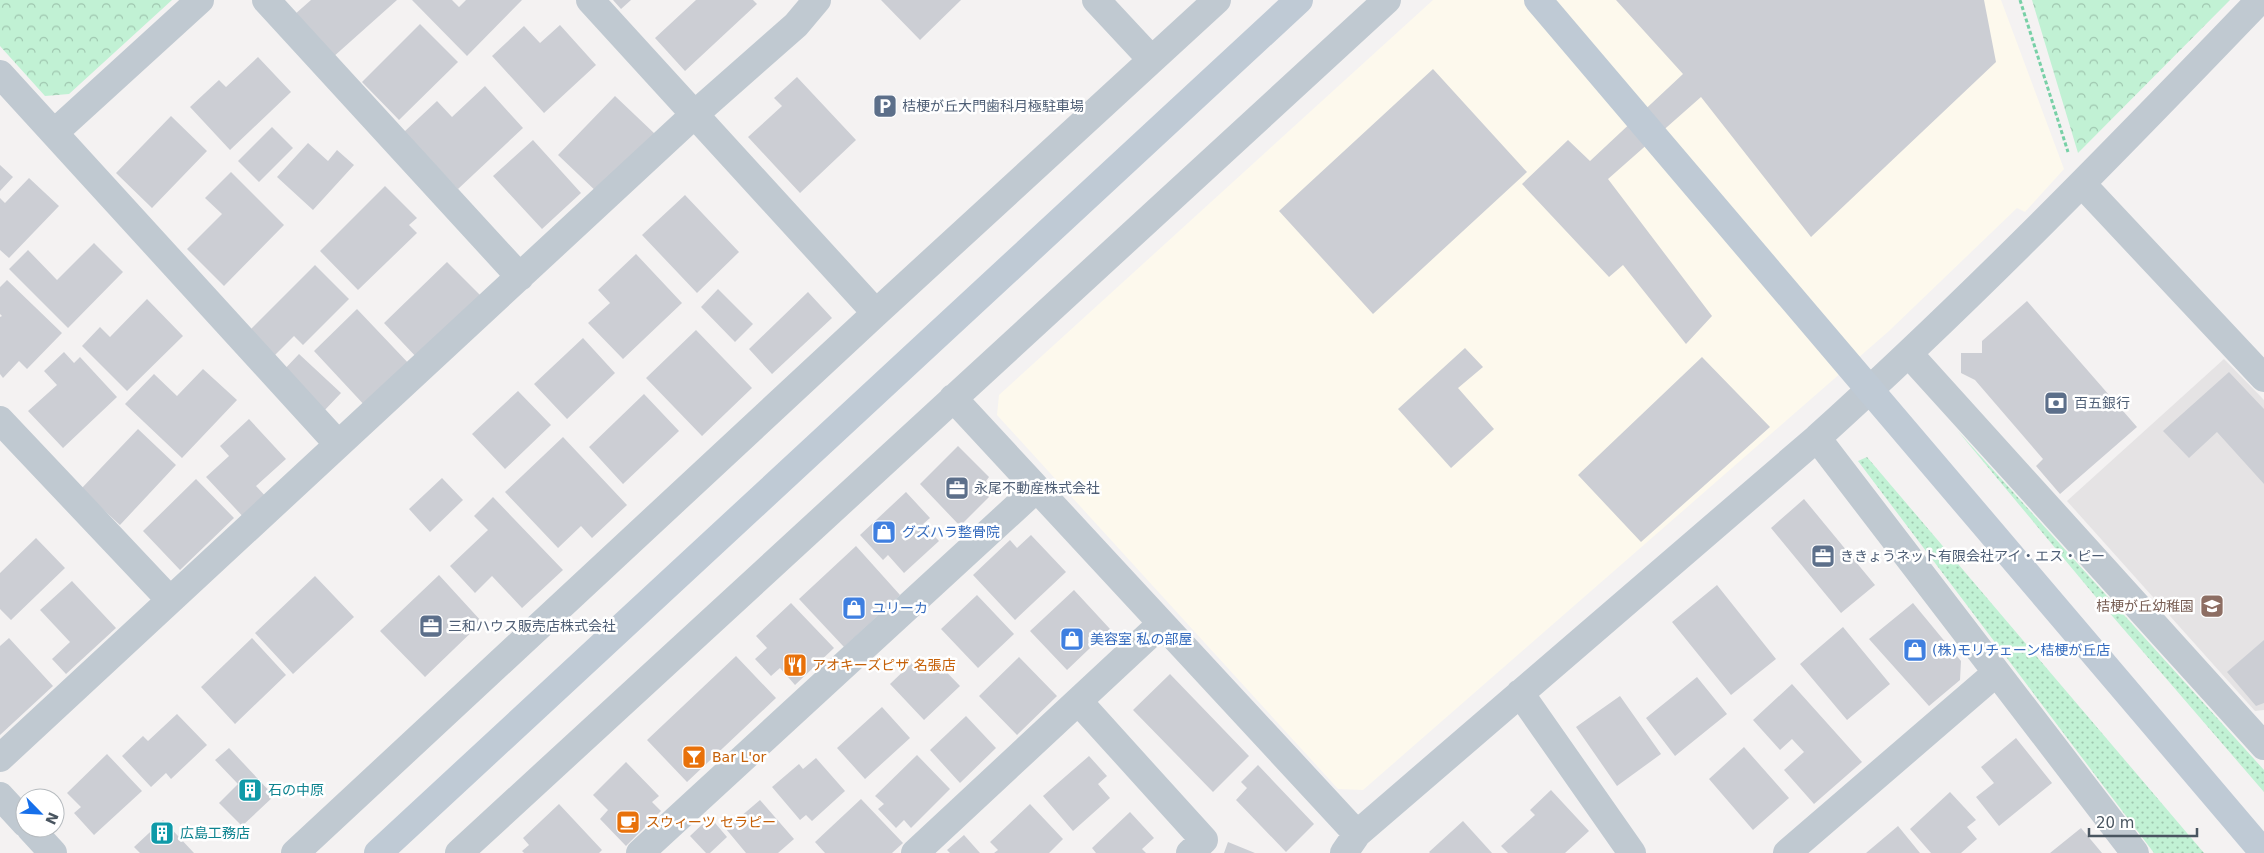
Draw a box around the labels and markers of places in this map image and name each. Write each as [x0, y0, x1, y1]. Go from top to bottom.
parking icon: 桔梗が丘大門歯科月極駐車場 [872, 93, 898, 119]
place label: 桔梗が丘大門歯科月極駐車場 [902, 98, 1084, 114]
bank icon: 百五銀行 [2043, 390, 2069, 416]
place label: 百五銀行 [2074, 395, 2130, 411]
office icon: 永尾不動産株式会社 [944, 475, 970, 501]
place label: 永尾不動産株式会社 [974, 480, 1100, 496]
shop icon: グズハラ整骨院 [871, 519, 897, 545]
place label: グズハラ整骨院 [902, 524, 1000, 540]
office icon: ききょうネット有限会社アイ・エス・ピー [1810, 543, 1836, 569]
place label: ききょうネット有限会社アイ・エス・ピー [1840, 548, 2105, 564]
school or university icon: 桔梗が丘幼稚園 [2199, 593, 2225, 619]
shop icon: ユリーカ [841, 595, 867, 621]
place label: 桔梗が丘幼稚園 [2096, 598, 2194, 614]
place label: ユリーカ [872, 600, 928, 616]
office icon: 三和ハウス販売店株式会社 [418, 613, 444, 639]
place label: 三和ハウス販売店株式会社 [448, 618, 616, 634]
shop icon: 美容室 私の部屋 [1059, 626, 1085, 652]
place label: 美容室 私の部屋 [1090, 631, 1192, 647]
shop icon: (株)モリチェーン桔梗が丘店 [1902, 637, 1928, 663]
place label: (株)モリチェーン桔梗が丘店 [1932, 642, 2110, 658]
restaurant icon: アオキーズピザ 名張店 [782, 652, 808, 678]
place label: アオキーズピザ 名張店 [812, 657, 956, 673]
bar icon: Bar L'or [681, 744, 707, 770]
place label: Bar L'or [712, 749, 767, 765]
building icon: 石の中原 [237, 777, 263, 803]
place label: 石の中原 [268, 782, 324, 798]
cafe icon: スウィーツ セラピー [615, 809, 641, 835]
place label: スウィーツ セラピー [646, 814, 776, 830]
building icon: 広島工務店 [149, 820, 175, 846]
place label: 広島工務店 [180, 825, 250, 841]

